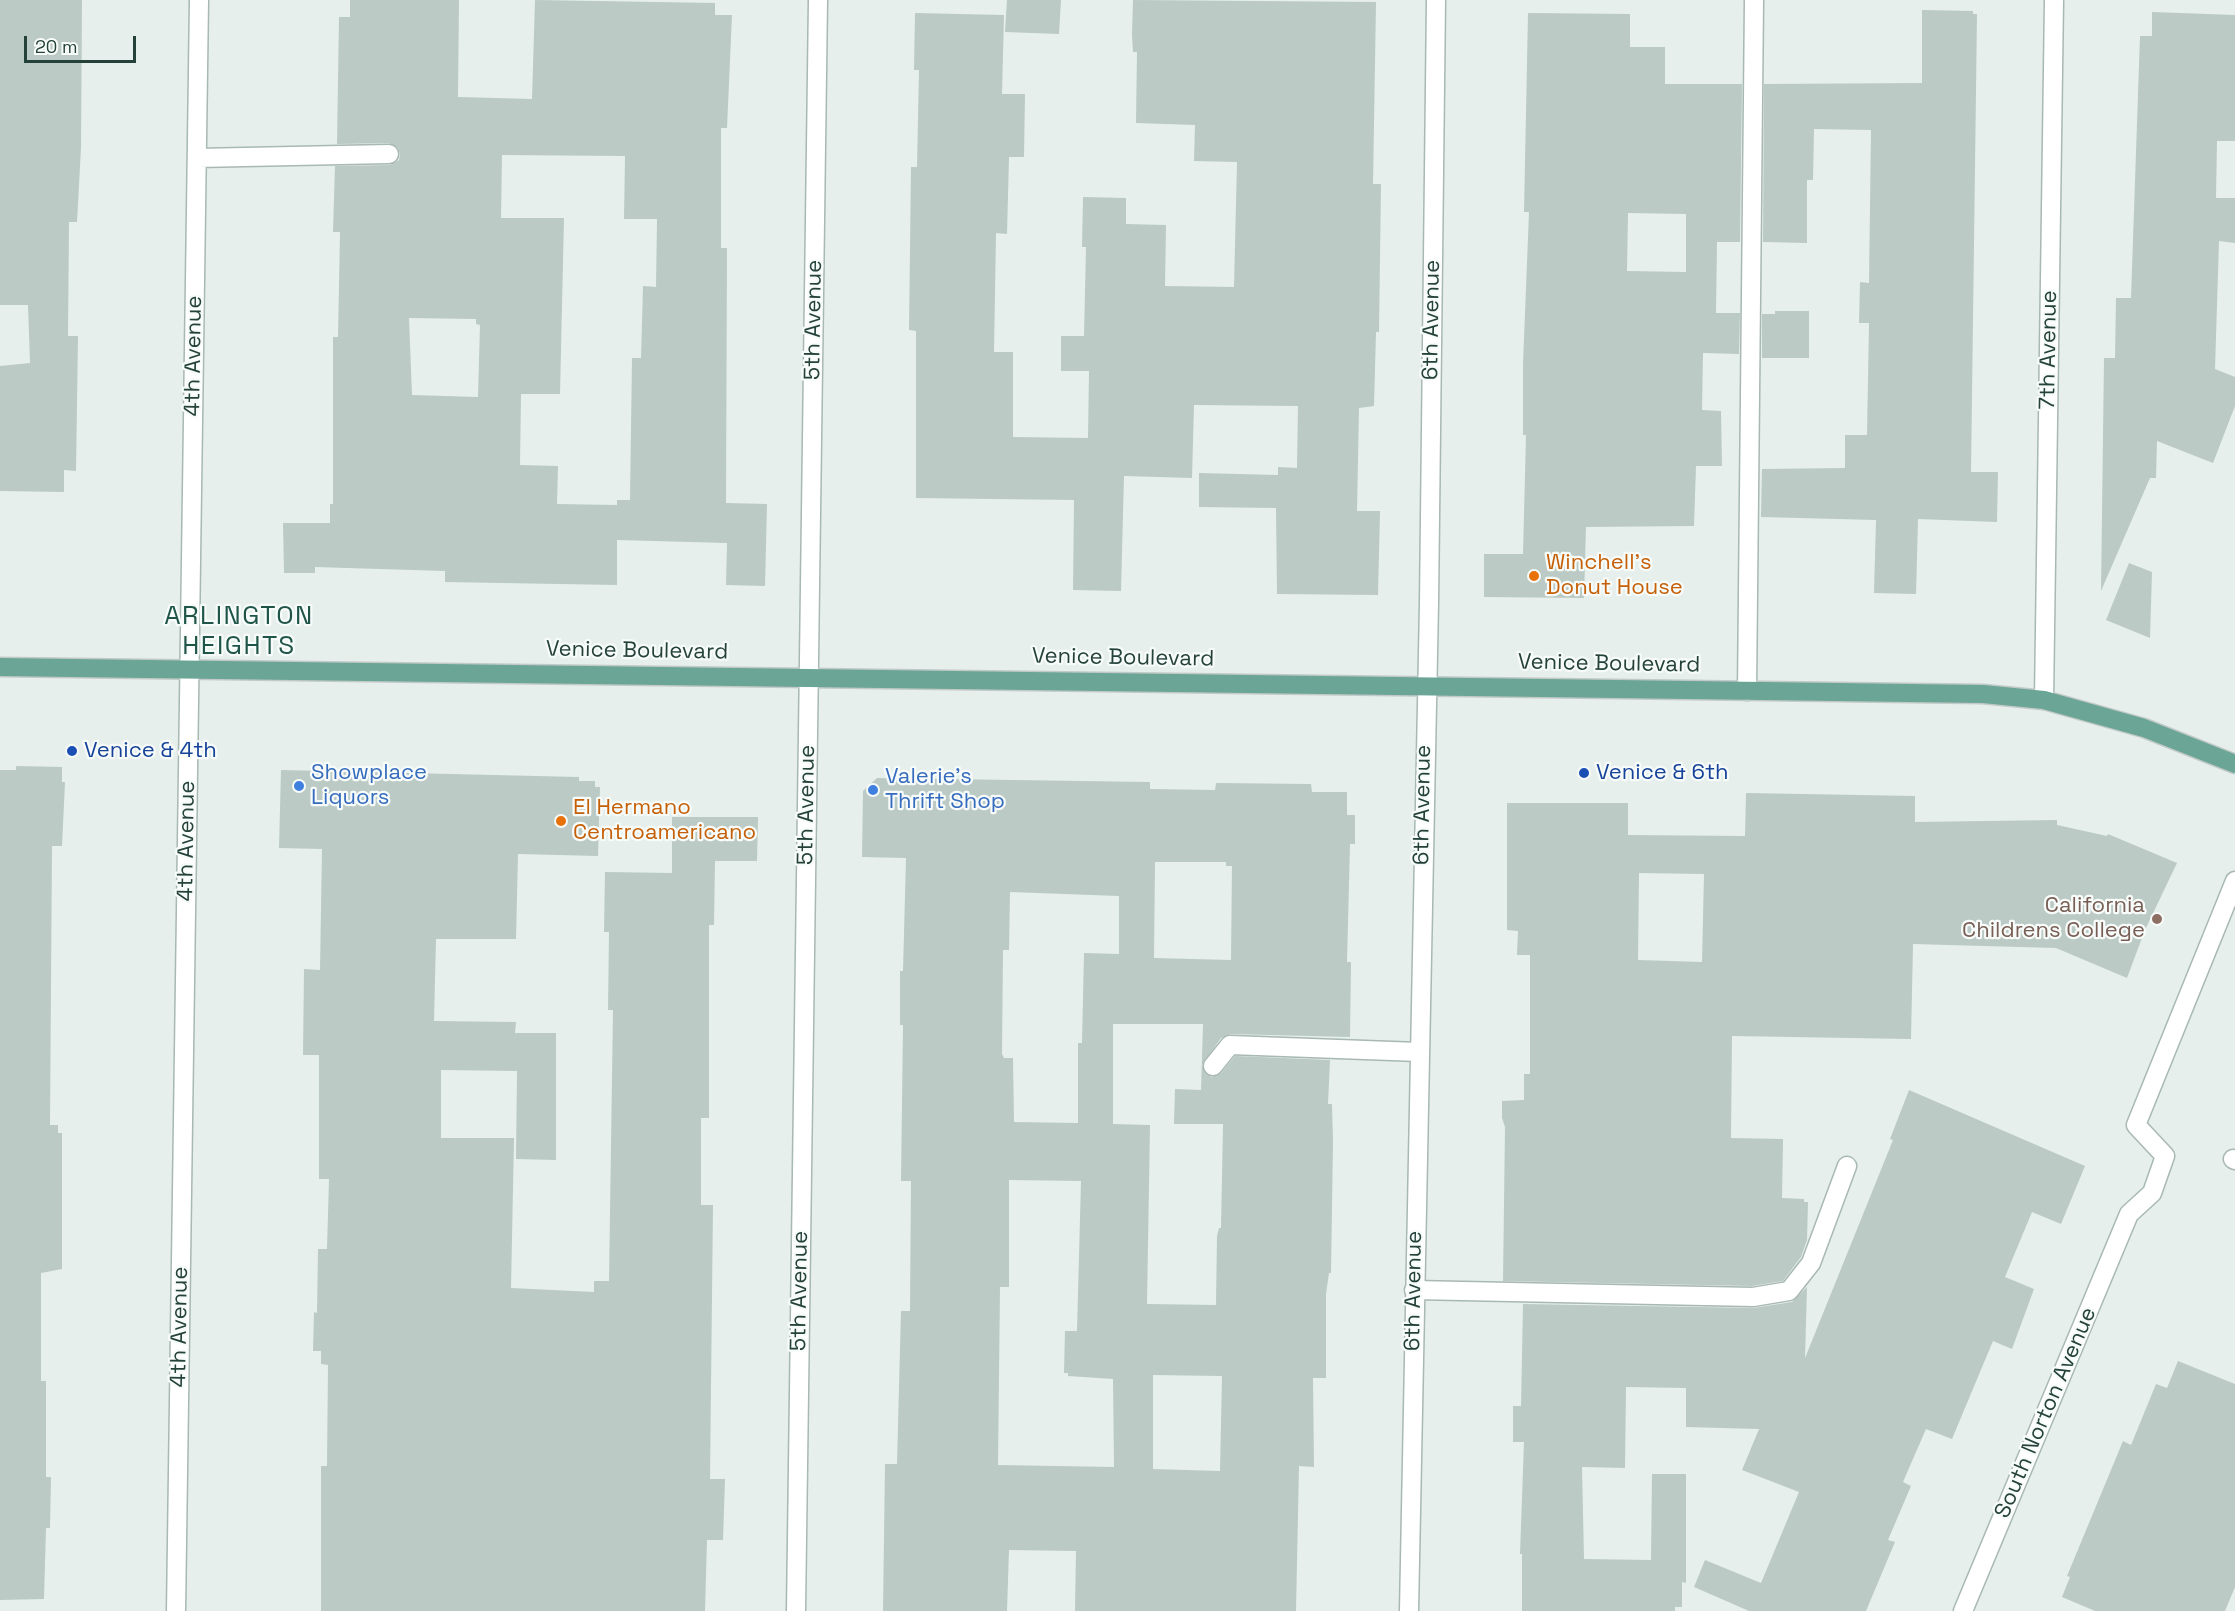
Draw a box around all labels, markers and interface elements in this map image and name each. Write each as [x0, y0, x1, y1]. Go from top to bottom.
scale bar [27, 24, 140, 62]
text: 20 m [35, 35, 78, 58]
street label: 5th Avenue [800, 260, 828, 380]
street label: 6th Avenue [1418, 260, 1446, 380]
street label: 7th Avenue [2035, 290, 2063, 410]
street label: 4th Avenue [180, 295, 208, 417]
place label: Winchell's Donut House [1546, 550, 1683, 602]
marker: Winchell's Donut House [1527, 569, 1541, 583]
district label: ARLINGTON HEIGHTS [164, 601, 314, 662]
street label: Venice Boulevard [546, 636, 728, 666]
street label: Venice Boulevard [1032, 643, 1214, 673]
street label: Venice Boulevard [1518, 649, 1700, 679]
place label: Venice & 4th [84, 738, 217, 764]
marker: Venice & 4th [65, 744, 79, 758]
street label: 5th Avenue [793, 745, 821, 865]
street label: 6th Avenue [1409, 745, 1437, 865]
place label: Showplace Liquors [311, 760, 427, 812]
place label: Venice & 6th [1596, 760, 1729, 786]
place label: Valerie's Thrift Shop [885, 764, 1005, 816]
marker: Venice & 6th [1577, 766, 1591, 780]
marker: Showplace Liquors [292, 779, 306, 793]
street label: 4th Avenue [173, 780, 201, 902]
marker: Valerie's Thrift Shop [866, 783, 880, 797]
place label: El Hermano Centroamericano [573, 795, 756, 846]
marker: El Hermano Centroamericano [554, 814, 568, 828]
place label: California Childrens College [1962, 893, 2145, 944]
marker: California Childrens College [2150, 912, 2164, 926]
street label: 5th Avenue [786, 1231, 814, 1351]
street label: 6th Avenue [1400, 1231, 1428, 1351]
street label: 4th Avenue [166, 1266, 194, 1388]
street label: South Norton Avenue [1990, 1304, 2102, 1522]

